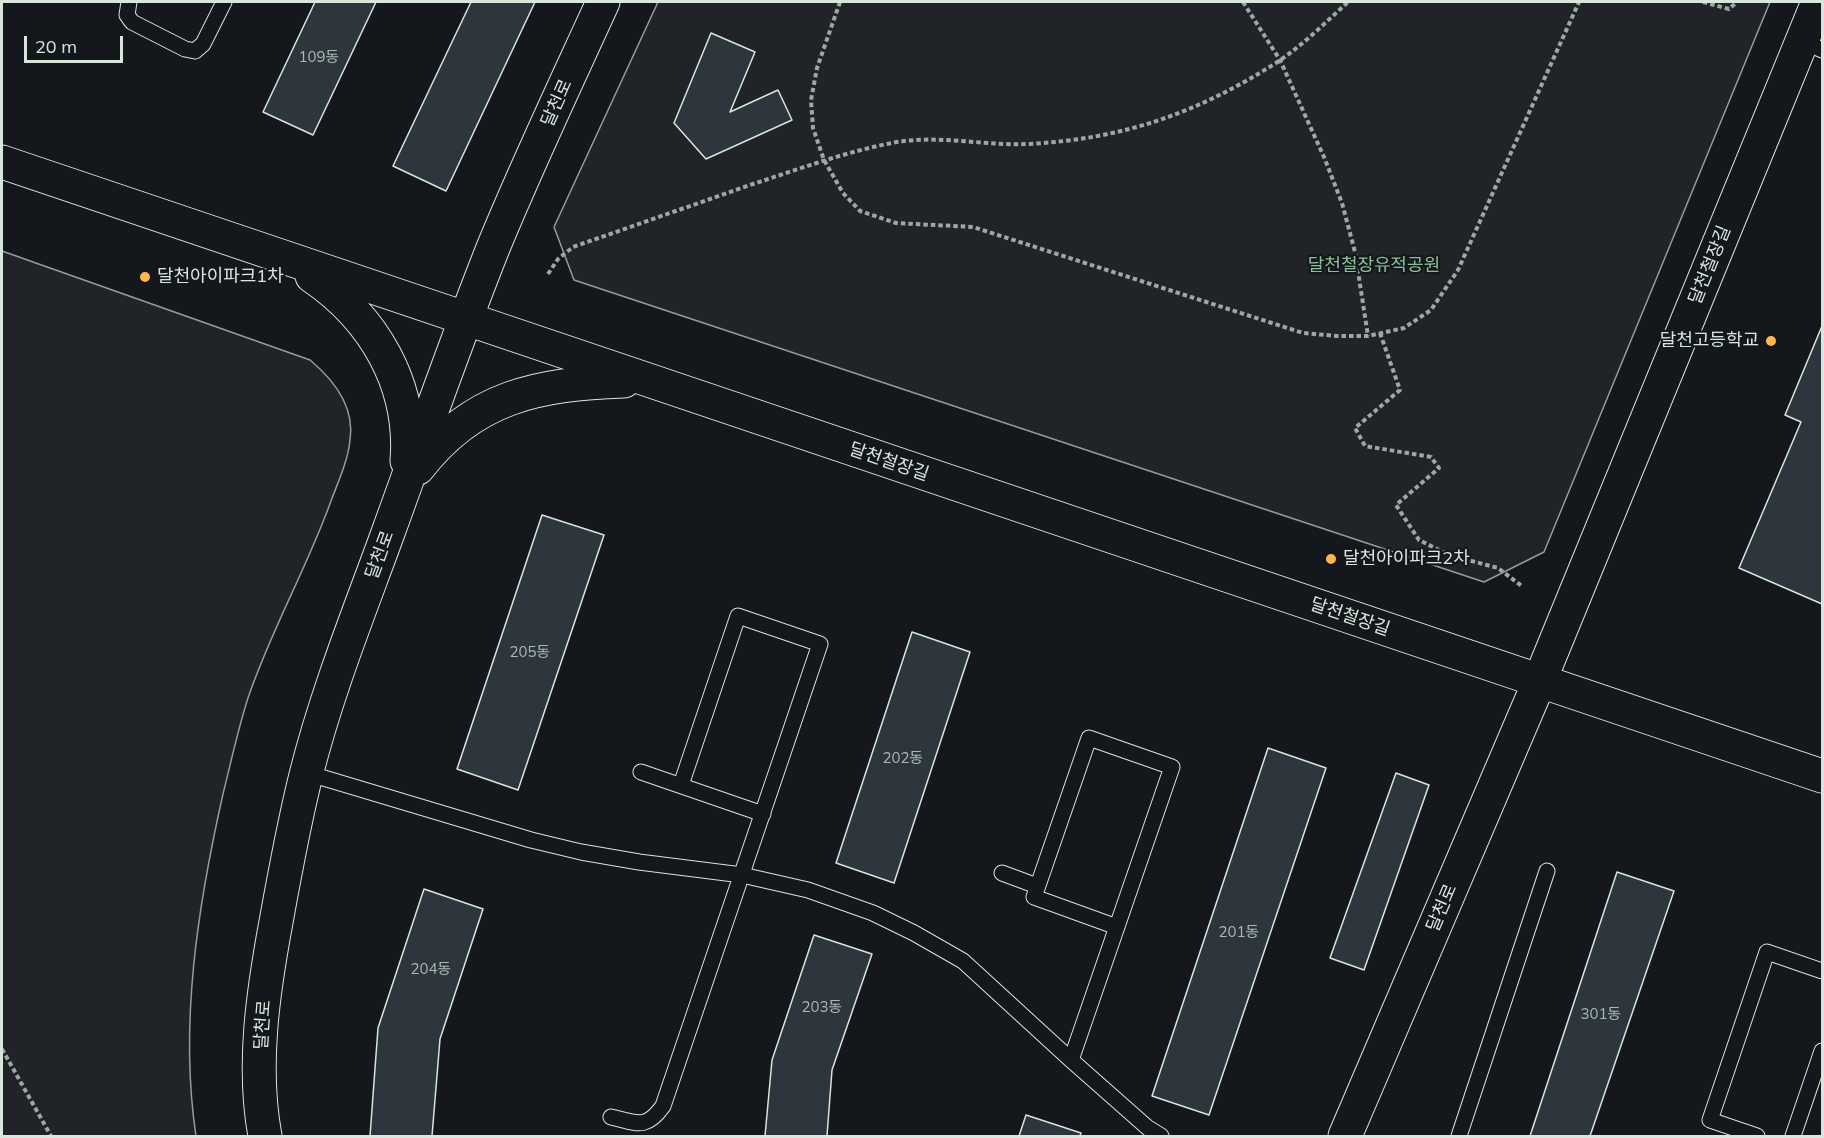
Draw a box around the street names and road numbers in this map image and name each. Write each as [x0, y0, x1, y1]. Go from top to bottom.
street label: 달천로 [537, 76, 577, 130]
street label: 달천철장길 [1684, 223, 1736, 307]
street label: 달천철장길 [846, 438, 932, 486]
street label: 달천로 [361, 528, 399, 582]
street label: 달천철장길 [1307, 593, 1393, 641]
street label: 달천로 [1422, 881, 1462, 935]
street label: 달천로 [250, 999, 276, 1051]

